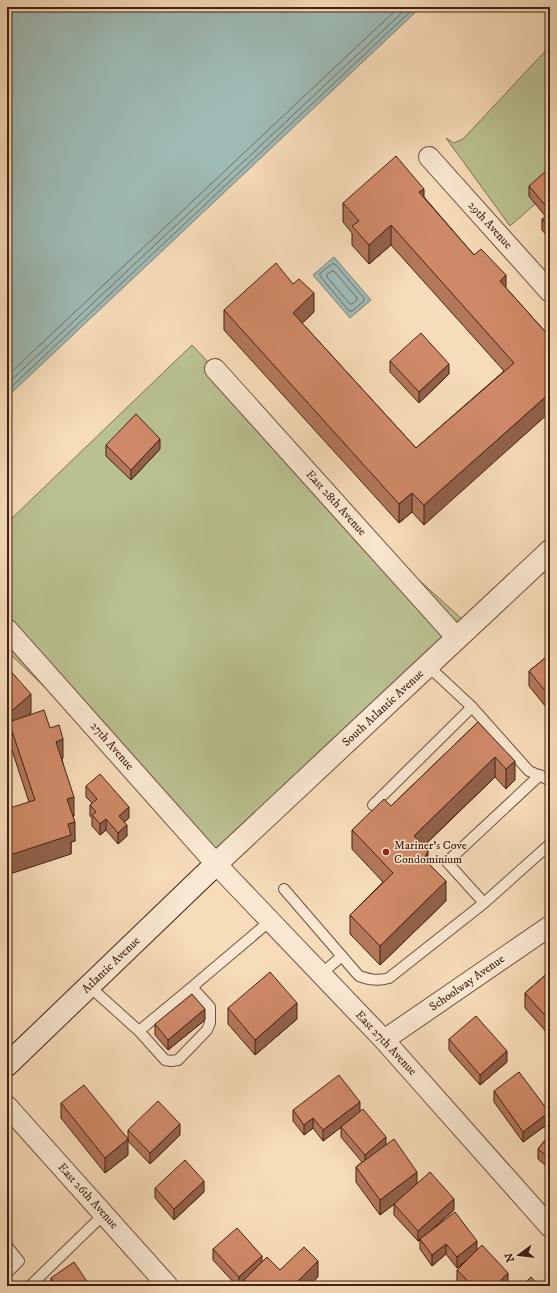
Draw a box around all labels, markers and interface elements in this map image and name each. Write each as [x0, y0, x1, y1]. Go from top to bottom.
street label: 29th Avenue [465, 198, 515, 252]
street label: East 28th Avenue [303, 467, 369, 539]
street label: South Atlantic Avenue [339, 666, 427, 750]
street label: 27th Avenue [87, 719, 137, 773]
place label: Mariner's Cove Condominium [394, 838, 467, 867]
marker: Mariner's Cove Condominium [381, 847, 391, 857]
street label: Atlantic Avenue [79, 933, 143, 997]
street label: Schoolway Avenue [426, 951, 508, 1014]
street label: East 27th Avenue [352, 1007, 420, 1079]
street label: East 26th Avenue [55, 1160, 122, 1232]
north arrow [499, 1235, 539, 1275]
text: N [502, 1251, 518, 1264]

